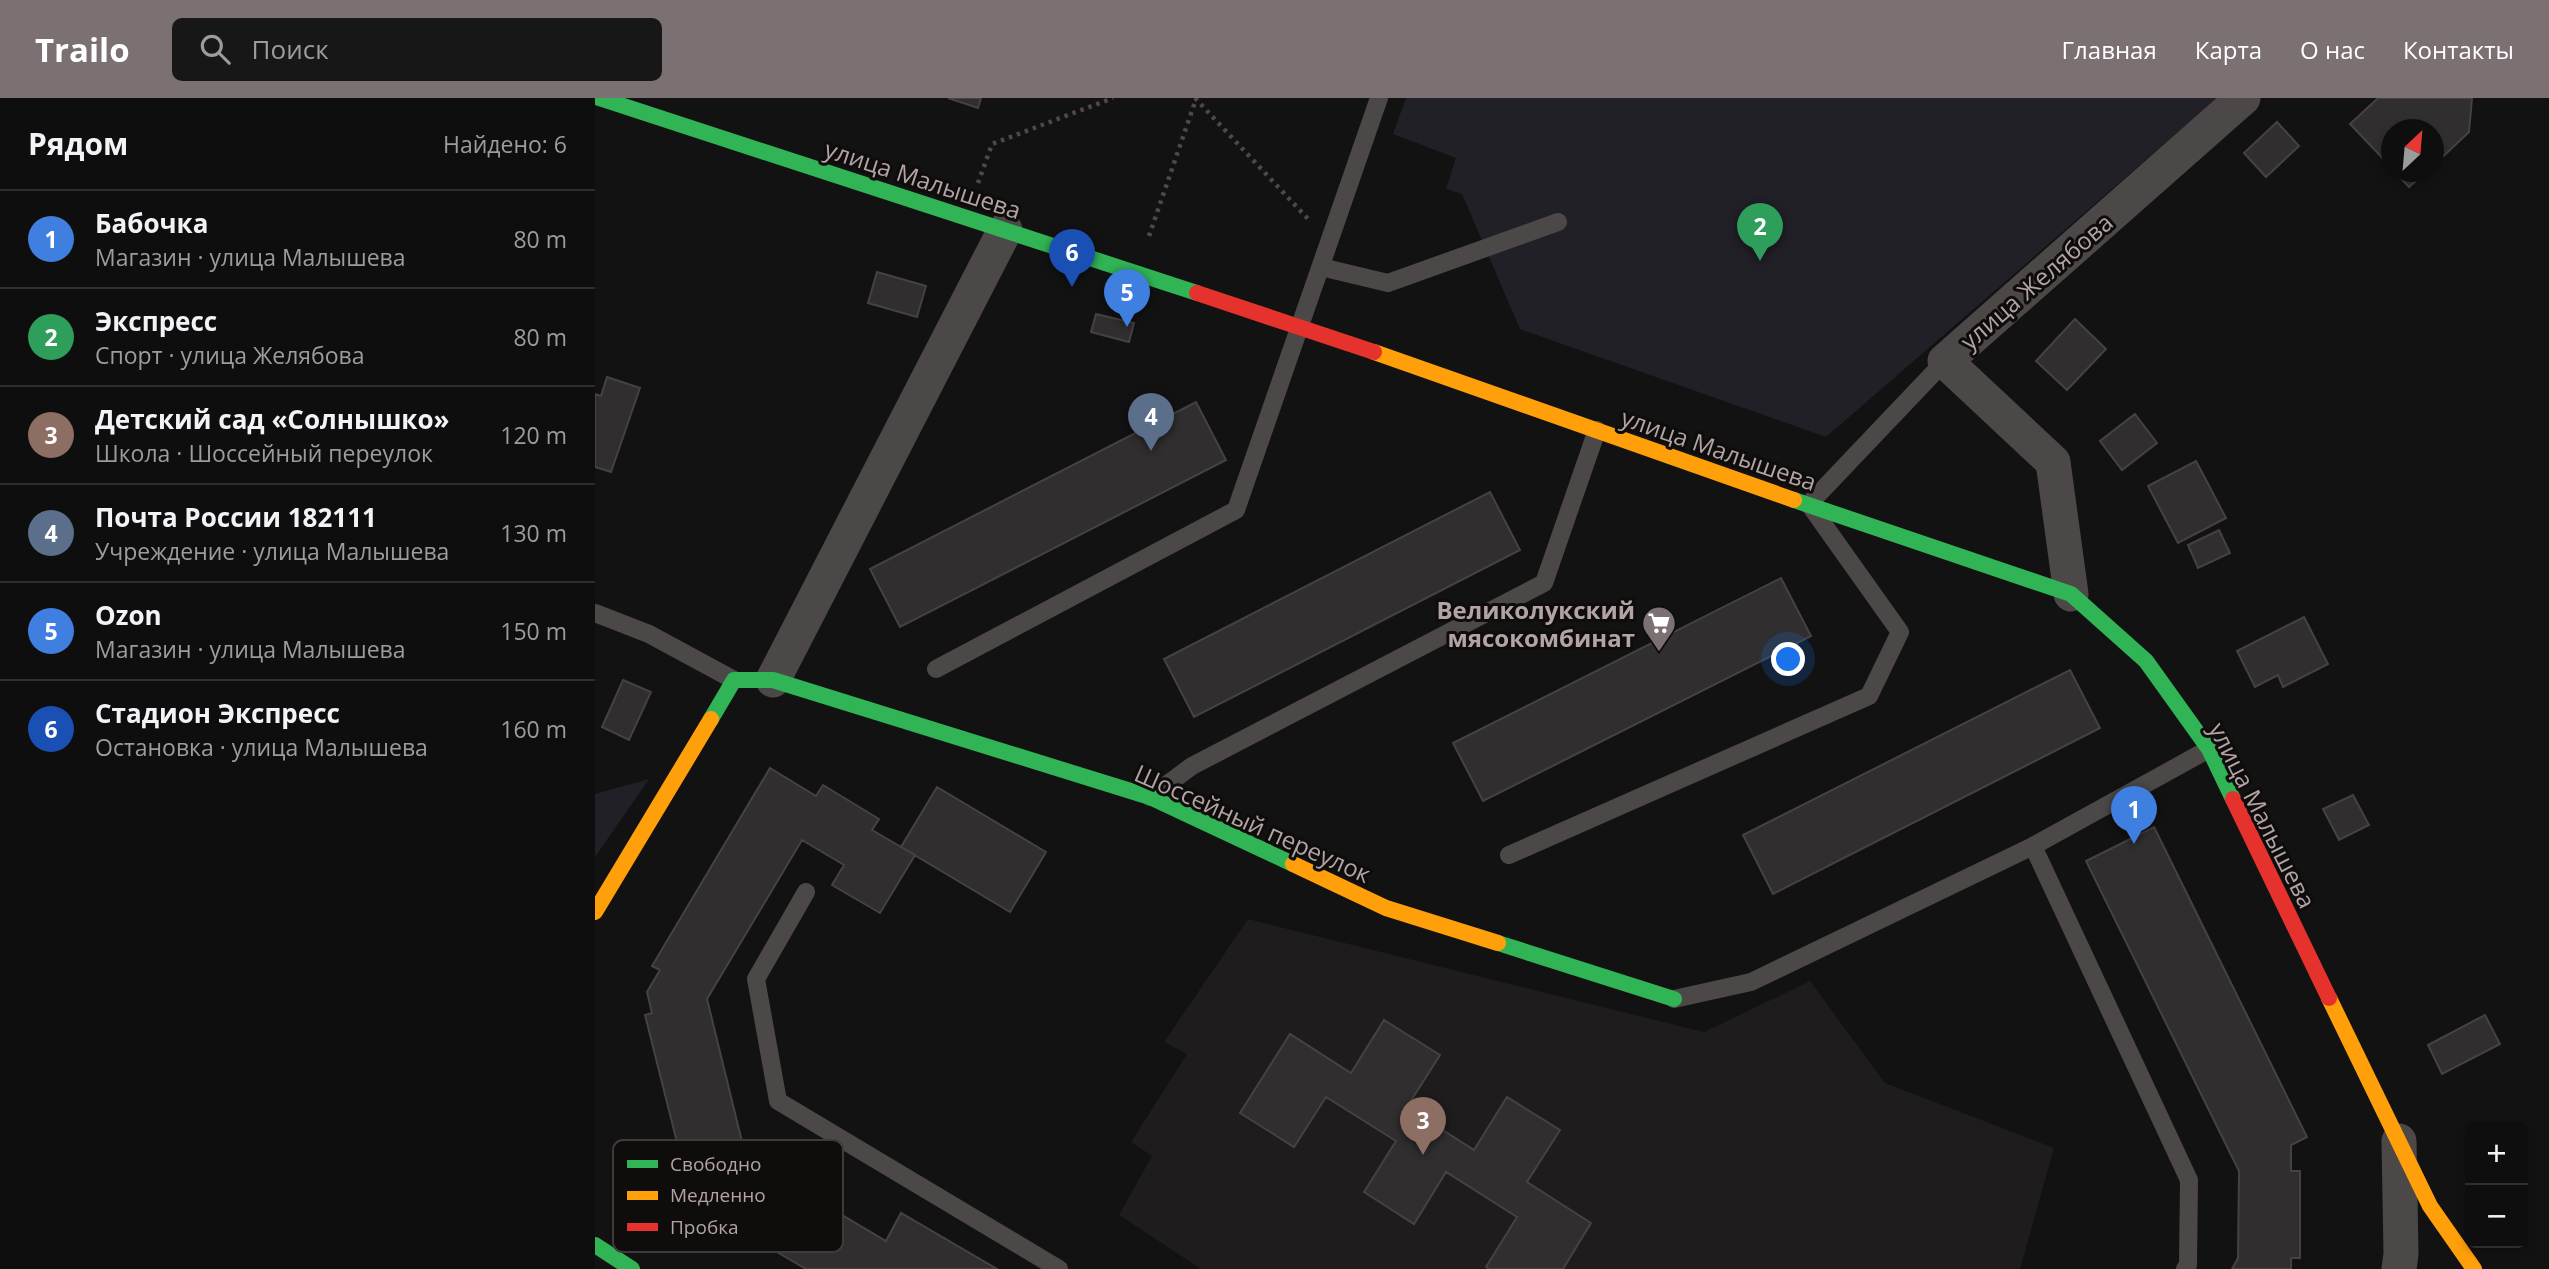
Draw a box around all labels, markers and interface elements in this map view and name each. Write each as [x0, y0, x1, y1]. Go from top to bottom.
search box [172, 18, 662, 81]
text: Trailo [35, 27, 130, 72]
icon: search [196, 30, 234, 68]
text: Поиск [252, 31, 329, 67]
text: Главная [2062, 33, 2157, 66]
text: Карта [2195, 33, 2262, 66]
text: О нас [2300, 33, 2365, 66]
text: Контакты [2403, 33, 2514, 66]
north arrow [2381, 119, 2444, 182]
text: Рядом [28, 123, 128, 164]
text: Найдено: 6 [443, 128, 567, 160]
street label: улица Малышева [821, 132, 1025, 226]
pin: 2 [1737, 203, 1783, 261]
text: Бабочка [95, 205, 208, 241]
street label: улица Желябова [1953, 206, 2119, 356]
text: 1 [44, 223, 58, 255]
text: 80 m [513, 223, 567, 255]
pin: 6 [1049, 229, 1095, 287]
text: Магазин · улица Малышева [95, 241, 406, 273]
pin: 5 [1104, 269, 1150, 327]
text: Экспресс [95, 303, 217, 339]
text: 2 [44, 321, 58, 353]
text: 80 m [513, 321, 567, 353]
text: Спорт · улица Желябова [95, 339, 365, 371]
pin: 4 [1128, 393, 1174, 451]
street label: улица Малышева [1617, 400, 1821, 498]
text: Детский сад «Солнышко» [95, 401, 450, 437]
text: 3 [44, 419, 58, 451]
text: 120 m [500, 419, 567, 451]
text: Школа · Шоссейный переулок [95, 437, 433, 469]
text: Почта России 182111 [95, 499, 377, 535]
text: 4 [44, 517, 58, 549]
text: 130 m [500, 517, 567, 549]
text: Учреждение · улица Малышева [95, 535, 449, 567]
place label: Великолукский мясокомбинат [1436, 593, 1635, 654]
text: Ozon [95, 597, 162, 633]
supermarket icon: Великолукский мясокомбинат [1640, 604, 1678, 653]
text: 5 [44, 615, 58, 647]
text: 150 m [500, 615, 567, 647]
text: Магазин · улица Малышева [95, 633, 406, 665]
your location [1771, 642, 1805, 676]
text: Стадион Экспресс [95, 695, 340, 731]
text: 6 [44, 713, 58, 745]
text: 160 m [500, 713, 567, 745]
street label: улица Малышева [2202, 716, 2324, 914]
text: Остановка · улица Малышева [95, 731, 428, 763]
street label: Шоссейный переулок [1130, 756, 1377, 890]
pin: 1 [2111, 786, 2157, 844]
pin: 3 [1400, 1097, 1446, 1155]
map controls [2465, 1122, 2528, 1248]
button: + [2465, 1122, 2528, 1185]
legend [613, 1140, 843, 1252]
text: Свободно [670, 1151, 761, 1177]
text: Медленно [670, 1182, 766, 1208]
button: − [2465, 1185, 2528, 1248]
text: Пробка [670, 1214, 739, 1240]

